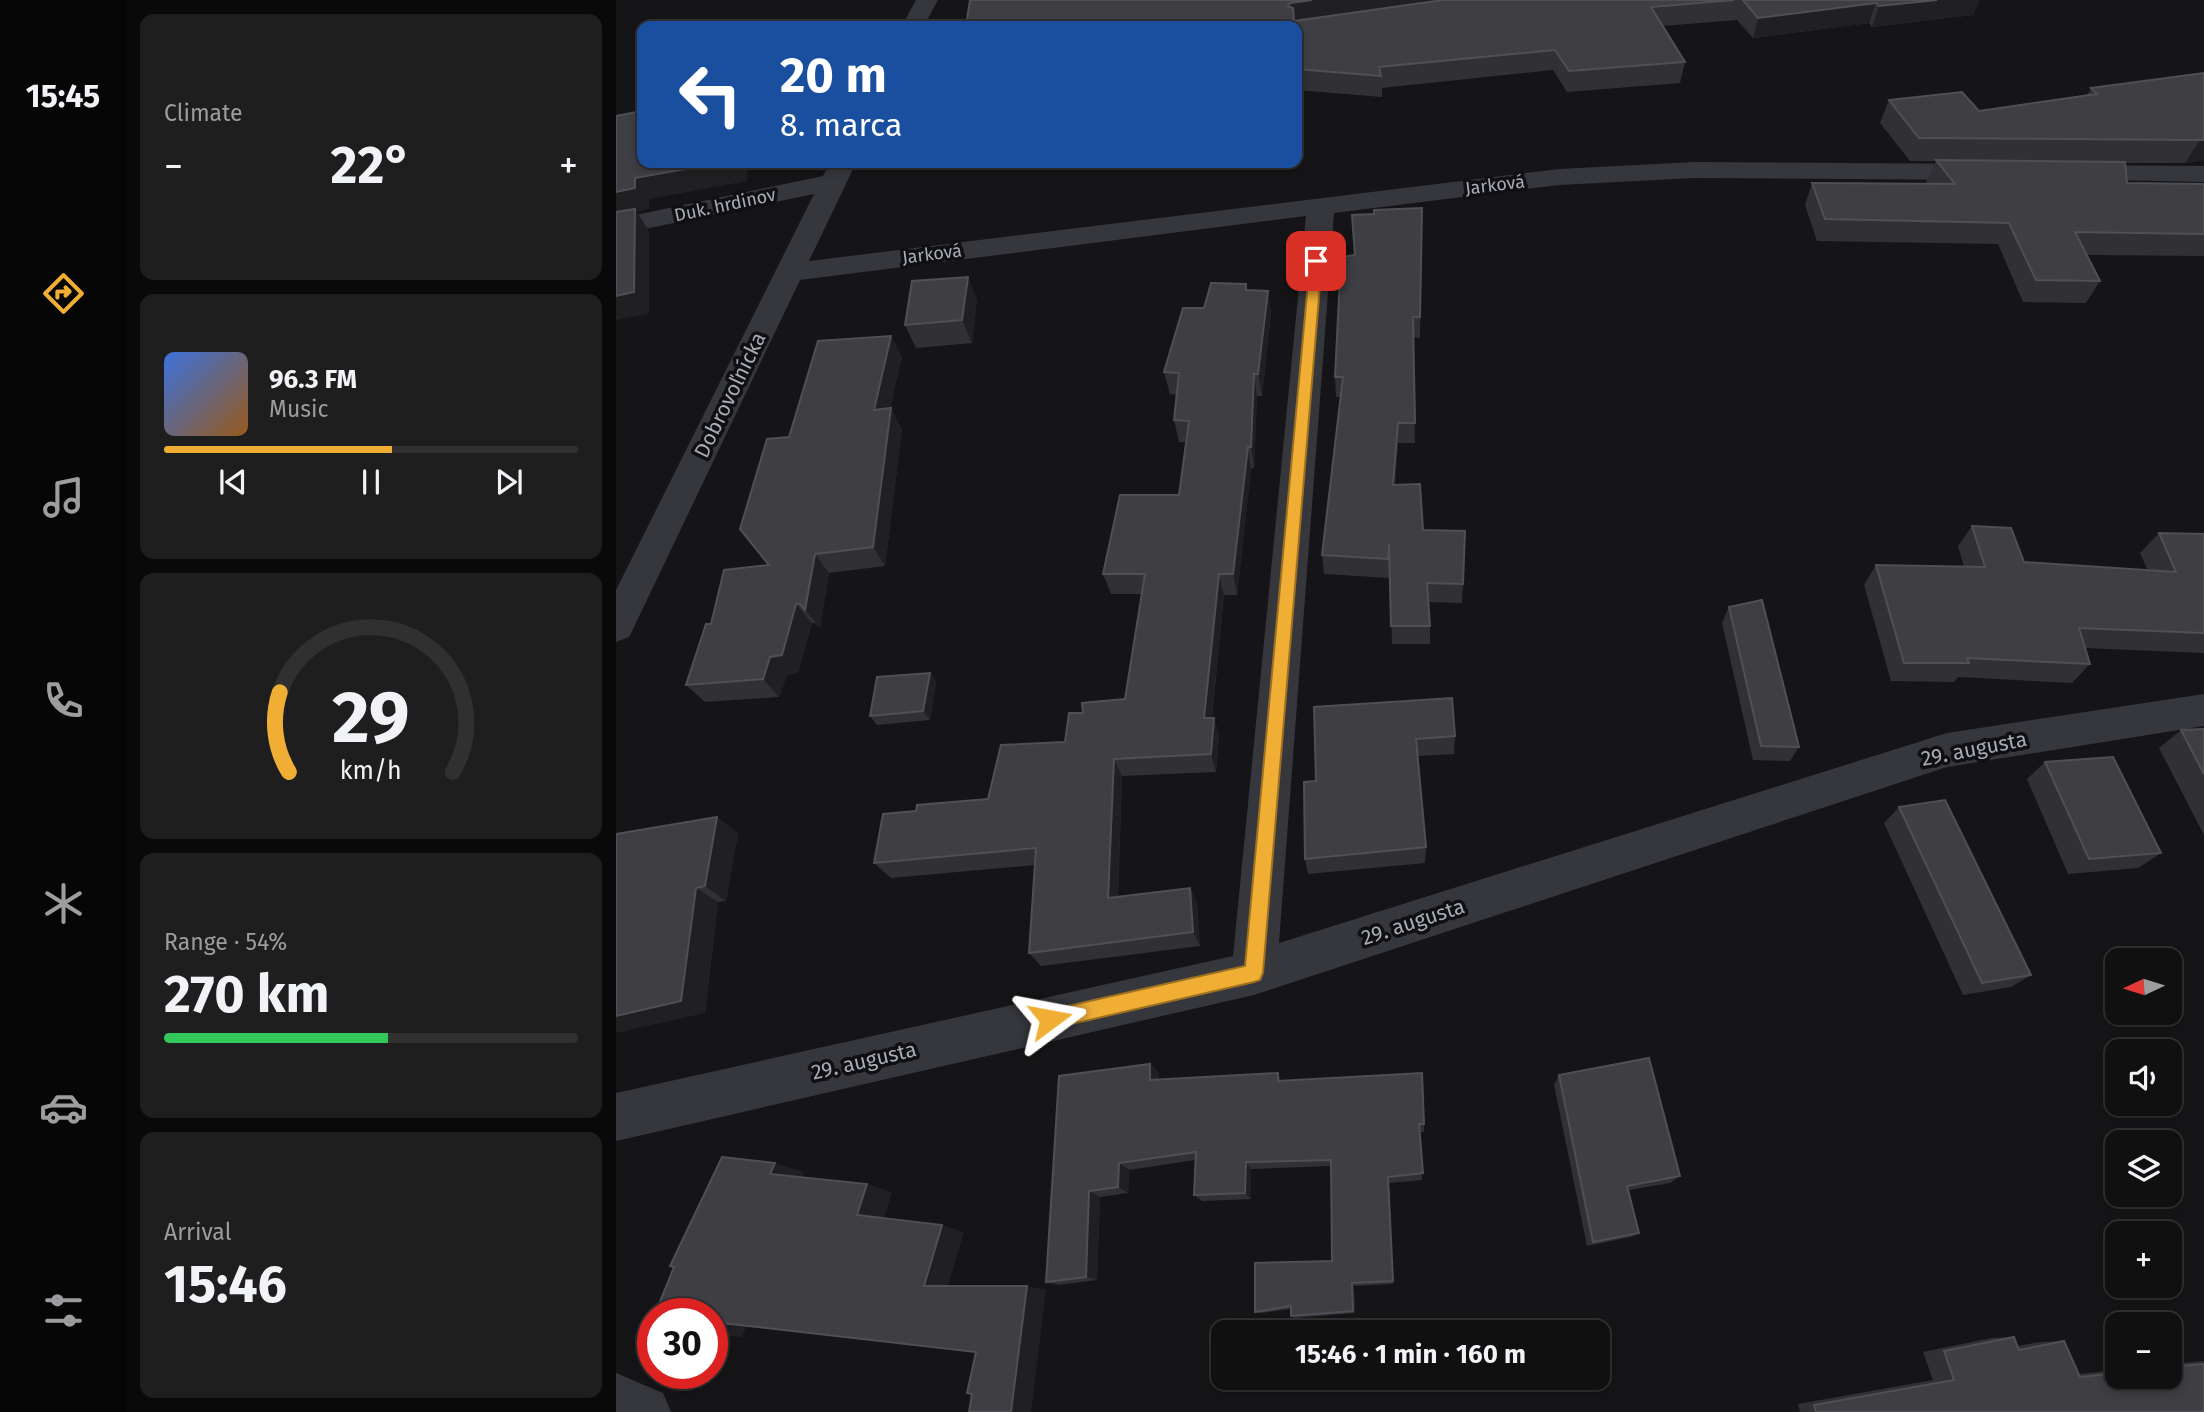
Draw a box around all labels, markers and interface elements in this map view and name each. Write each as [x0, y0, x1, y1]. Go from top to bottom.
text: 20 m [780, 46, 887, 105]
icon: left [665, 49, 756, 140]
text: 15:45 [26, 77, 100, 115]
text: Climate [164, 99, 243, 127]
text: 8. marca [780, 106, 902, 144]
text: 22° [331, 134, 411, 197]
text: − [164, 143, 183, 189]
text: + [559, 143, 578, 189]
street label: Jarková [1464, 170, 1526, 200]
street label: Duk. hrdinov [672, 183, 778, 226]
pin [1286, 231, 1346, 291]
street label: Jarková [901, 239, 963, 269]
icon: arrive [1297, 242, 1335, 280]
icon: directions [39, 269, 88, 318]
street label: Dobrovoľnícka [688, 328, 772, 462]
text: 96.3 FM [269, 364, 357, 395]
text: Music [269, 395, 329, 423]
icon: previous [214, 463, 252, 501]
icon: pause [352, 463, 390, 501]
icon: next [490, 463, 528, 501]
icon: music [39, 473, 88, 522]
text: 29 [332, 674, 410, 761]
icon: phone [39, 676, 88, 725]
street label: 29. augusta [1919, 726, 2029, 772]
text: km/h [340, 756, 402, 786]
icon: climate [39, 879, 88, 928]
street label: 29. augusta [1358, 893, 1468, 951]
text: Range · 54% [164, 928, 287, 956]
north arrow [2105, 948, 2182, 1026]
map controls [2105, 948, 2182, 1389]
text: 270 km [164, 963, 330, 1026]
position arrow [1013, 982, 1087, 1056]
street label: 29. augusta [809, 1036, 919, 1086]
button: sound [2105, 1039, 2182, 1116]
icon: car [39, 1083, 88, 1132]
button: layers [2105, 1130, 2182, 1207]
text: Arrival [164, 1218, 231, 1246]
button: + [2105, 1221, 2182, 1298]
text: 15:46 [164, 1253, 287, 1316]
icon: filters [39, 1286, 88, 1335]
speed limit sign: 30 [637, 1298, 728, 1389]
button: − [2105, 1312, 2182, 1389]
text: 15:46 · 1 min · 160 m [1295, 1339, 1526, 1370]

